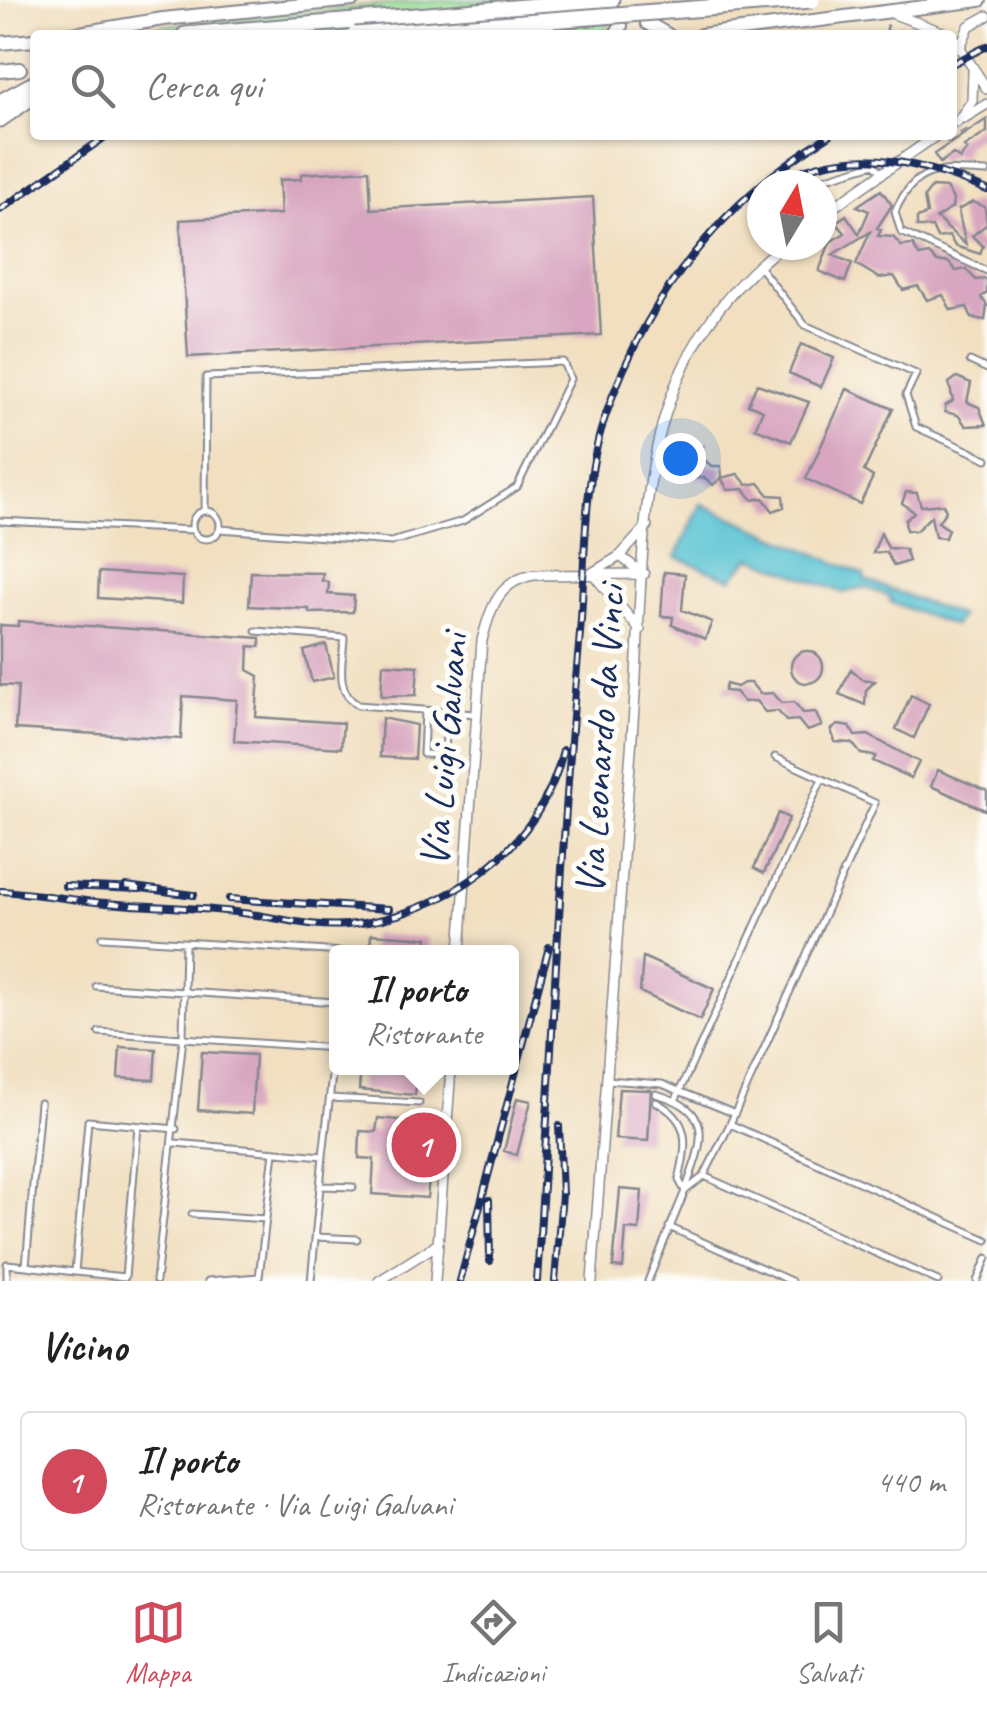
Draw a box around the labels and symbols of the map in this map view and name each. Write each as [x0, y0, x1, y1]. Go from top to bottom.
north arrow [747, 170, 837, 260]
your location [655, 433, 706, 484]
street label: Via Leonardo da Vinci [563, 578, 638, 896]
street label: Via Luigi Galvani [407, 626, 481, 869]
pin: 1 [392, 1108, 456, 1182]

